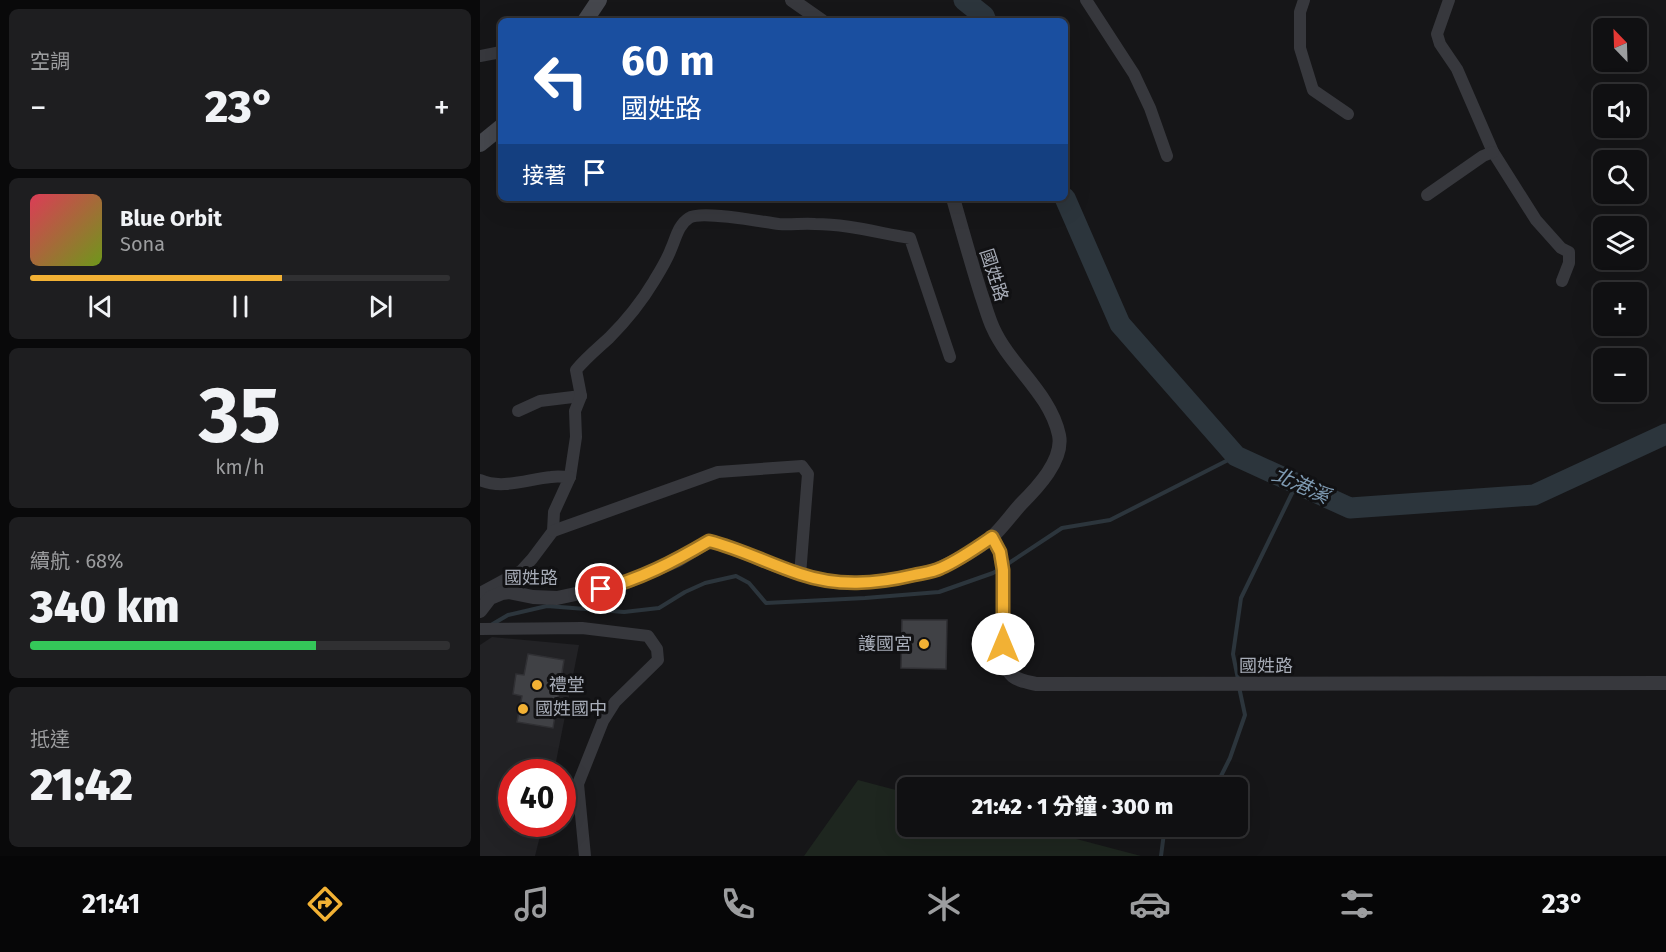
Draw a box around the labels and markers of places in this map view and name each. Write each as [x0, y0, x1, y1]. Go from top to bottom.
pin [575, 563, 626, 614]
place label: 護國宮 [858, 633, 912, 655]
marker: 護國宮 [917, 637, 931, 651]
place label: 禮堂 [549, 674, 585, 696]
marker: 禮堂 [530, 678, 544, 692]
place label: 國姓國中 [535, 698, 607, 720]
marker: 國姓國中 [516, 702, 530, 716]

